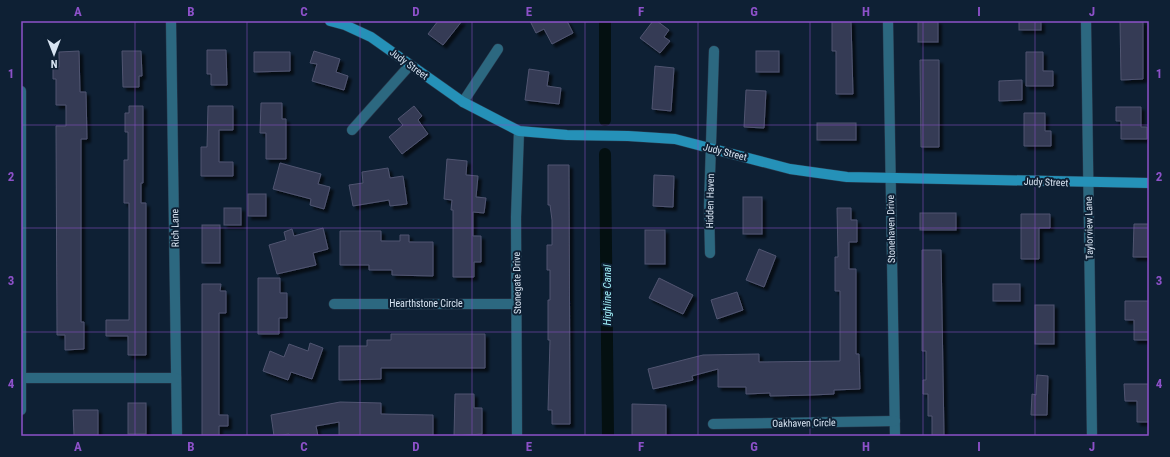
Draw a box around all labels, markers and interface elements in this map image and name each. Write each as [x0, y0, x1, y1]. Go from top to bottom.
text: A [74, 4, 82, 19]
text: B [187, 4, 195, 19]
text: C [300, 4, 308, 19]
text: D [412, 4, 420, 19]
text: E [526, 4, 533, 19]
text: F [638, 4, 644, 19]
text: G [750, 4, 758, 19]
text: H [862, 4, 870, 19]
text: I [977, 4, 981, 19]
text: J [1089, 4, 1095, 19]
north arrow [34, 34, 74, 74]
street label: Judy Street [388, 46, 430, 82]
text: N [50, 57, 57, 70]
text: 1 [8, 66, 14, 81]
text: 1 [1156, 66, 1162, 81]
street label: Judy Street [702, 141, 748, 163]
text: 2 [8, 169, 15, 184]
text: 2 [1156, 169, 1163, 184]
street label: Hidden Haven [704, 173, 716, 229]
street label: Judy Street [1024, 176, 1068, 188]
street label: Stonehaven Drive [885, 195, 897, 263]
street label: Taylorview Lane [1083, 196, 1095, 260]
street label: Rich Lane [169, 208, 181, 247]
street label: Stonegate Drive [511, 251, 523, 314]
water label: Highline Canal [601, 264, 614, 325]
text: 3 [8, 273, 14, 288]
text: 3 [1156, 273, 1162, 288]
street label: Hearthstone Circle [389, 298, 463, 309]
text: 4 [8, 376, 15, 391]
text: 4 [1156, 376, 1163, 391]
street label: Oakhaven Circle [772, 417, 836, 429]
text: A [74, 439, 82, 454]
text: B [187, 439, 195, 454]
text: C [300, 439, 308, 454]
text: D [412, 439, 420, 454]
text: E [526, 439, 533, 454]
text: F [638, 439, 644, 454]
text: G [750, 439, 758, 454]
text: H [862, 439, 870, 454]
text: I [977, 439, 981, 454]
text: J [1089, 439, 1095, 454]

